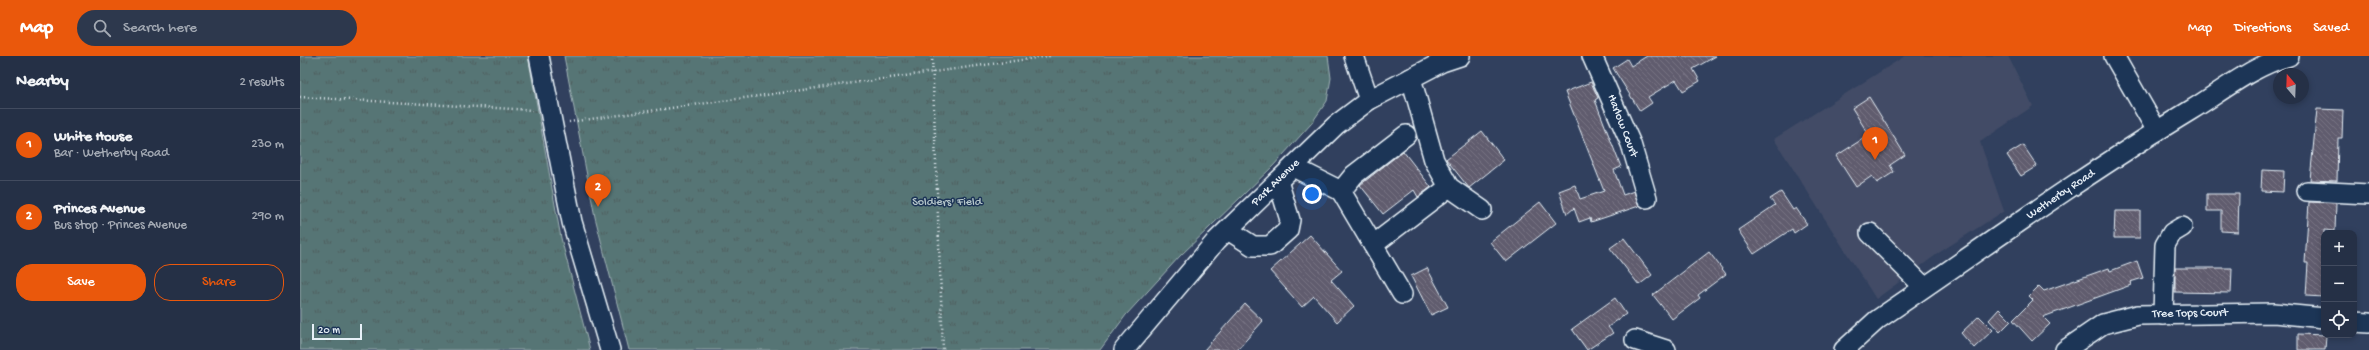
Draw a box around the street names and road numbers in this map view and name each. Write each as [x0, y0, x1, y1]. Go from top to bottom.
street label: Harlow Court [1604, 93, 1641, 160]
street label: Park Avenue [1248, 156, 1304, 210]
street label: Wetherby Road [2024, 166, 2099, 223]
street label: Tree Tops Court [2151, 306, 2229, 322]

